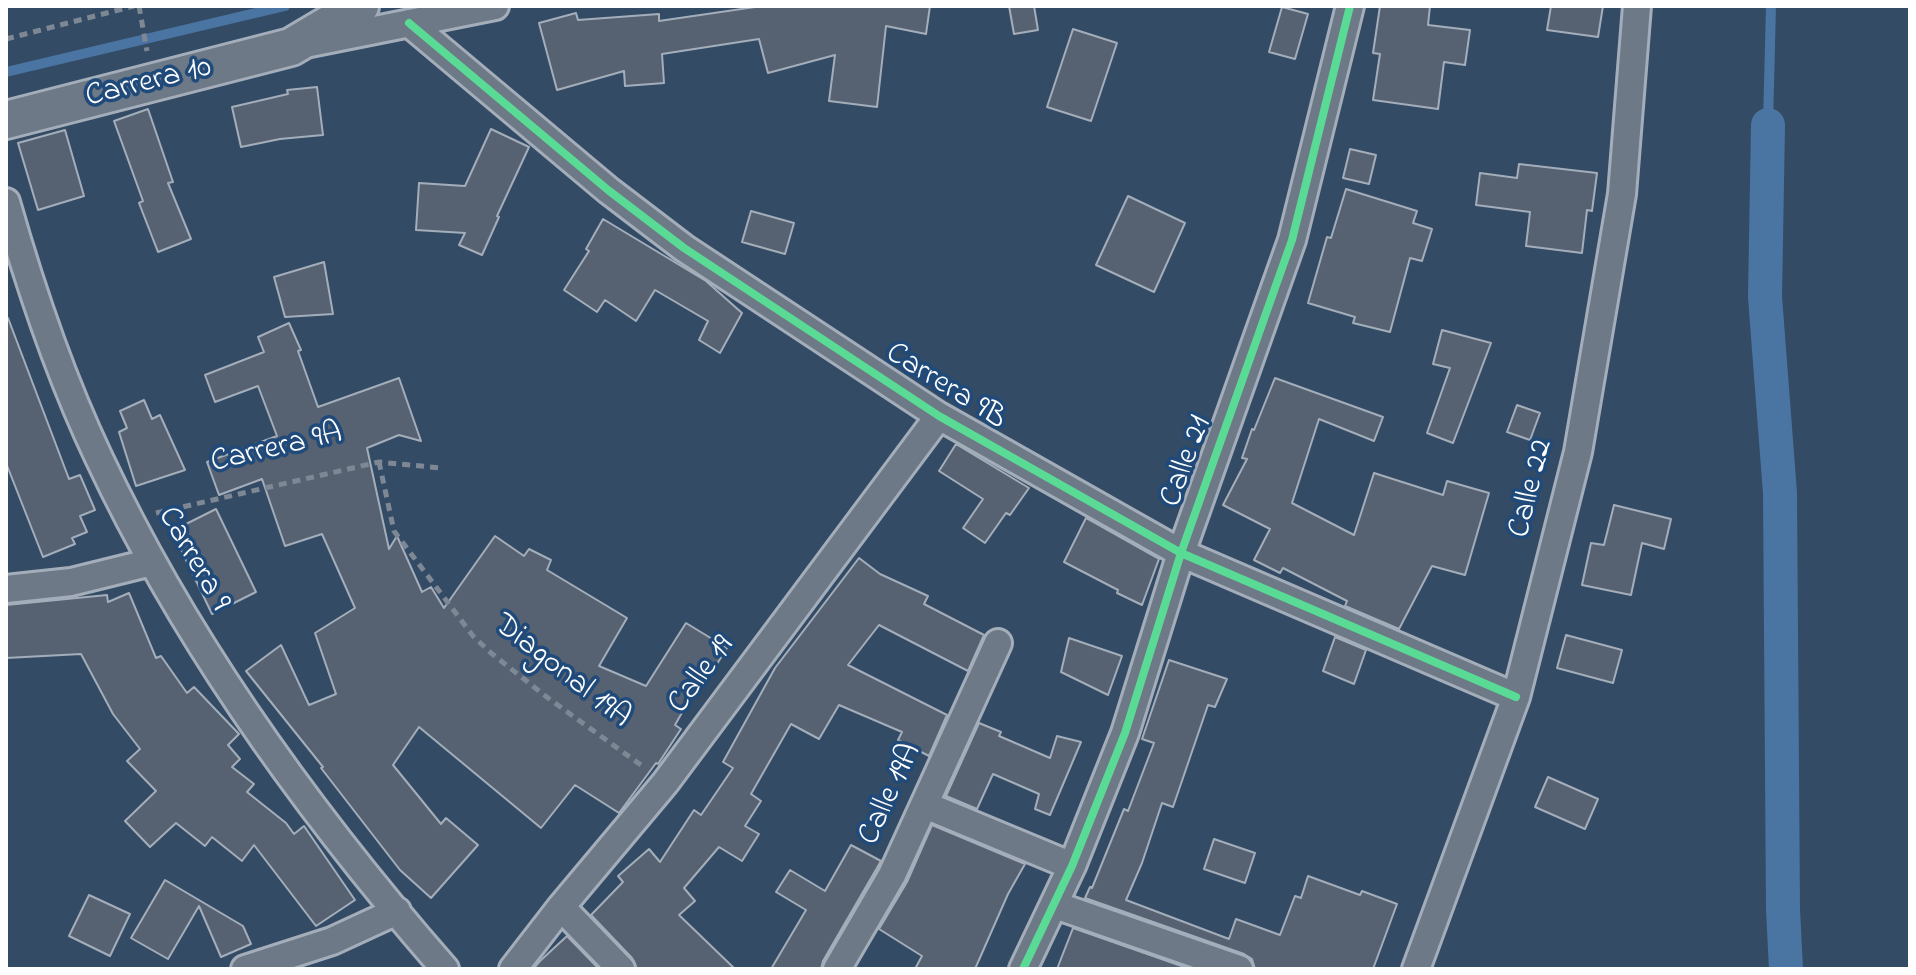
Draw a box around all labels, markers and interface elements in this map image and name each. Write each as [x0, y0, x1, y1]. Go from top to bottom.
street label: Carrera 10 [82, 50, 216, 118]
street label: Carrera 9B [877, 336, 1013, 440]
street label: Calle 21 [1154, 411, 1222, 513]
street label: Carrera 9A [208, 416, 346, 484]
street label: Calle 22 [1502, 436, 1564, 542]
street label: Carrera 9 [147, 501, 237, 619]
street label: Diagonal 19A [485, 608, 637, 738]
street label: Calle 19 [661, 629, 745, 723]
street label: Calle 19A [852, 738, 932, 852]

